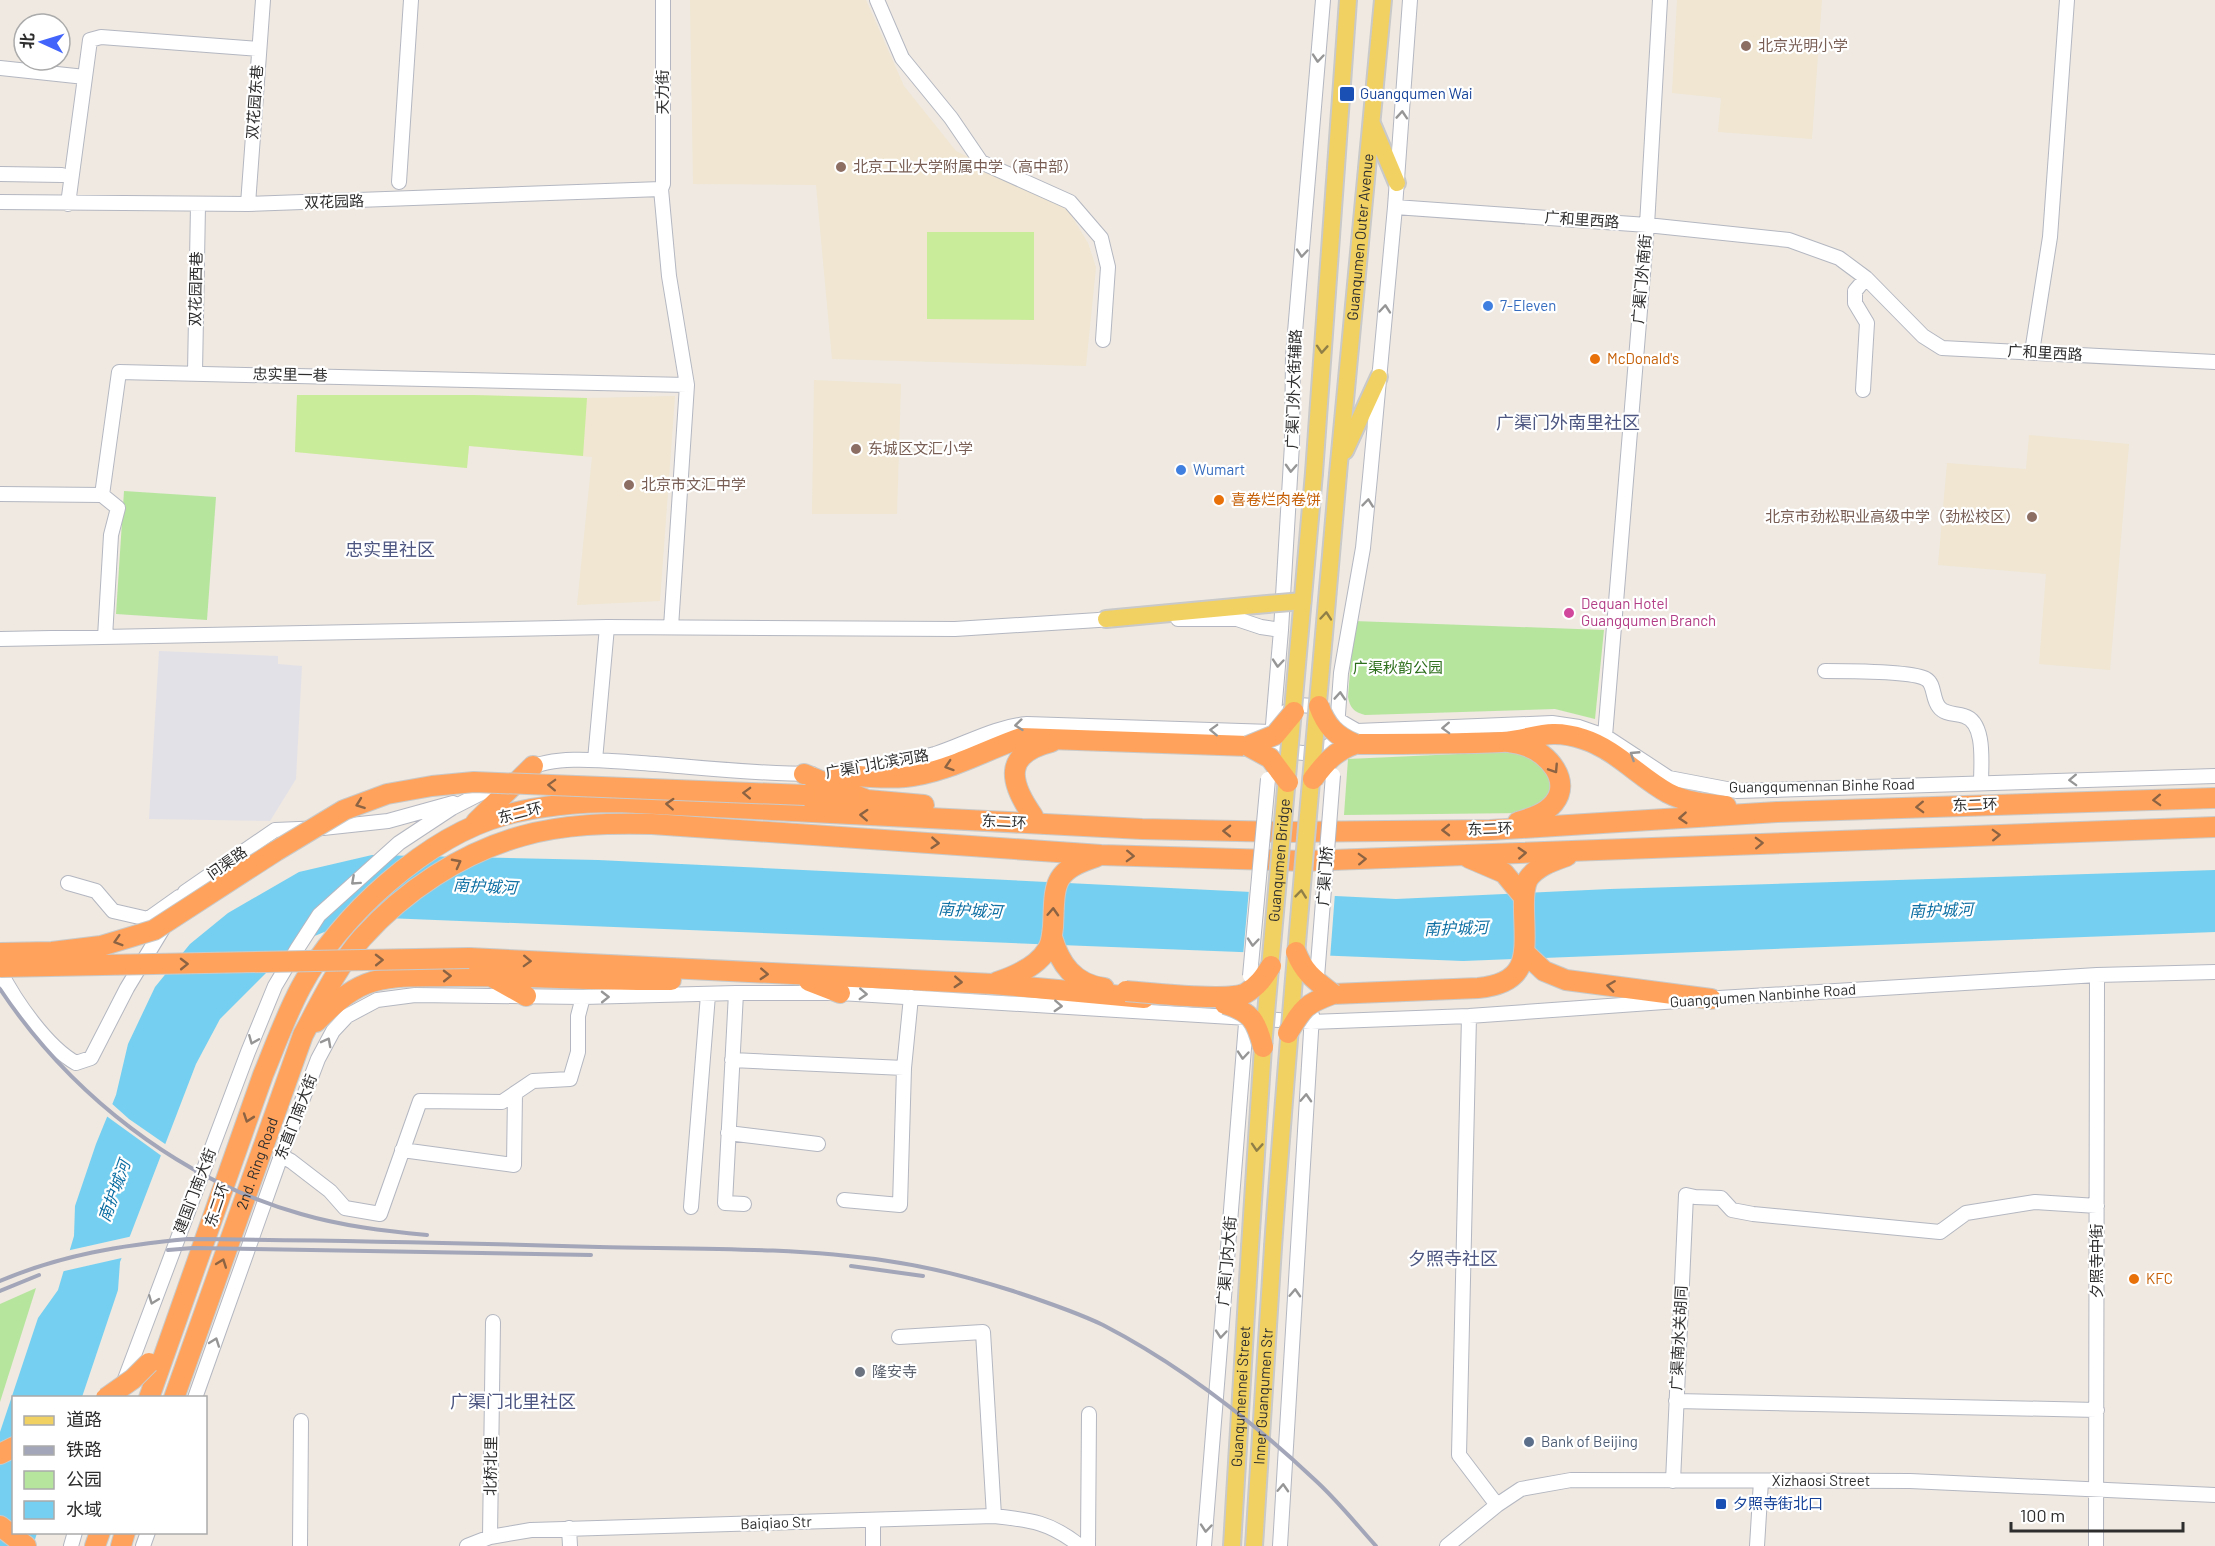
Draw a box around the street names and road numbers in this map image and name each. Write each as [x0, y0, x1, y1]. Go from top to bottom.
street label: 双花园东巷 [242, 64, 266, 140]
street label: 天力街 [653, 69, 671, 115]
street label: Guanqumen Outer Avenue [1343, 153, 1376, 321]
street label: 双花园路 [304, 191, 364, 211]
street label: 广和里西路 [1544, 207, 1620, 231]
street label: 广渠门外南街 [1628, 233, 1654, 325]
street label: 双花园西巷 [185, 251, 205, 327]
street label: 广渠门外大街辅路 [1282, 329, 1304, 449]
street label: 广和里西路 [2007, 341, 2083, 363]
street label: 忠实里一巷 [252, 364, 328, 384]
street label: 广渠门北滨河路 [824, 745, 930, 781]
street label: Guangqumennan Binhe Road [1729, 774, 1915, 796]
street label: 东二环 [1952, 794, 1998, 814]
street label: 东二环 [496, 798, 544, 826]
street label: Guanqumen Bridge [1264, 798, 1293, 922]
street label: 东二环 [981, 811, 1027, 831]
street label: 东二环 [1467, 818, 1513, 838]
street label: 问渠路 [203, 842, 250, 882]
street label: 广渠门桥 [1313, 845, 1335, 906]
street label: Guangqumen Nanbinhe Road [1669, 980, 1857, 1010]
street label: 东直门南大街 [271, 1071, 320, 1162]
street label: 2nd. Ring Road [232, 1114, 281, 1212]
street label: 建国门南大街 [170, 1145, 219, 1236]
street label: 东二环 [200, 1180, 232, 1229]
street label: 广渠门内大街 [1213, 1215, 1239, 1307]
street label: 夕照寺中街 [2087, 1223, 2105, 1299]
street label: 广渠南水关胡同 [1666, 1285, 1690, 1391]
street label: Guanqumennei Street [1227, 1325, 1253, 1467]
street label: Inner Guanqumen Str [1249, 1327, 1276, 1465]
street label: 北桥北里 [480, 1436, 500, 1496]
street label: Xizhaosi Street [1772, 1471, 1870, 1489]
street label: Baiqiao Str [740, 1512, 813, 1532]

